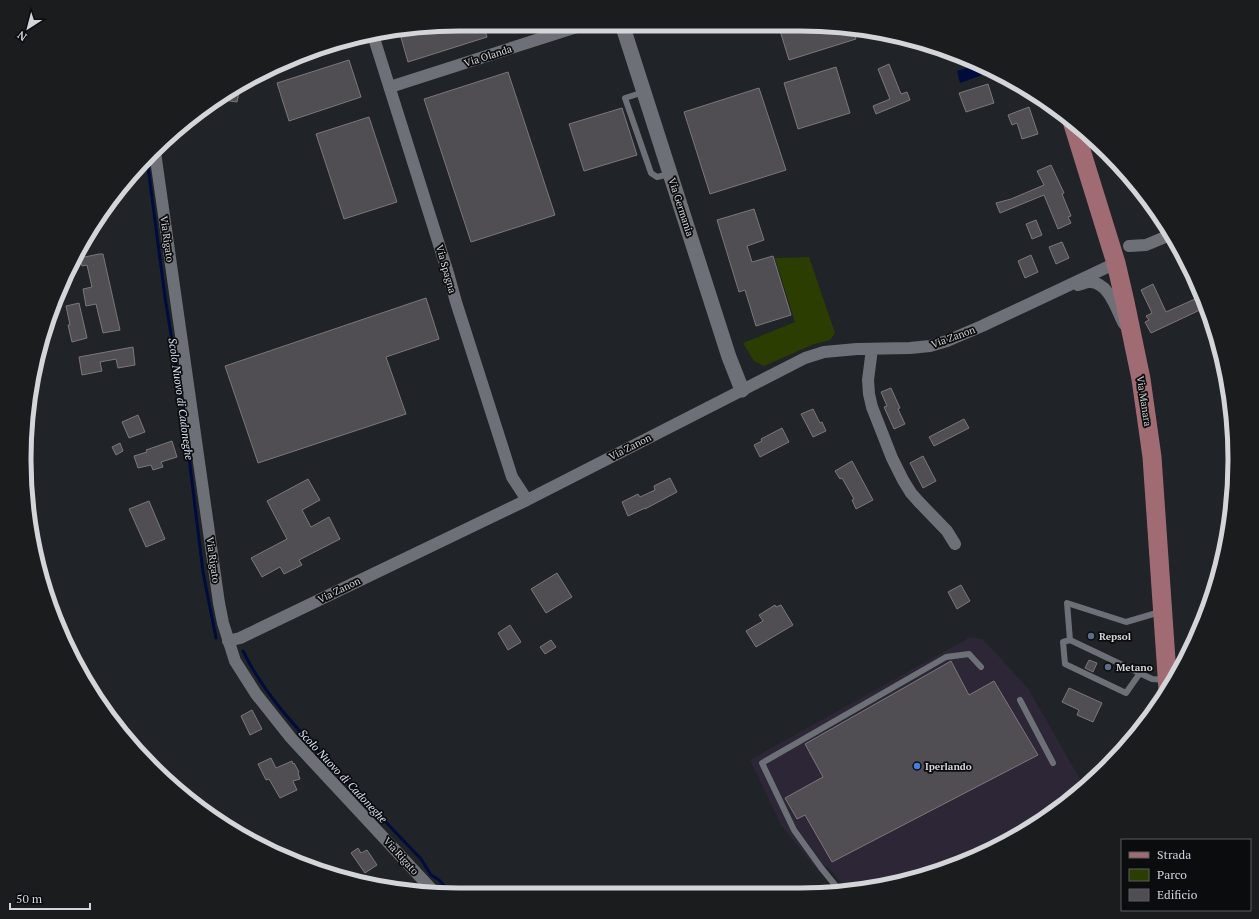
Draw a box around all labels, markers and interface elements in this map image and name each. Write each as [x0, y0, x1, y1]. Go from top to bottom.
north arrow [8, 8, 48, 48]
text: N [14, 28, 30, 44]
street label: Via Olanda [463, 42, 513, 70]
street label: Via Germania [665, 176, 697, 238]
street label: Via Rigato [157, 215, 177, 263]
street label: Via Spagna [433, 243, 459, 295]
street label: Via Zanon [929, 323, 977, 351]
water label: Scolo Nuovo di Cadoneghe [165, 337, 197, 461]
street label: Via Manara [1134, 375, 1154, 427]
street label: Via Zanon [607, 431, 653, 463]
street label: Via Rigato [203, 536, 223, 584]
street label: Via Zanon [316, 574, 363, 606]
place label: Repsol [1099, 630, 1132, 643]
marker: Repsol [1086, 631, 1096, 641]
place label: Metano [1116, 661, 1153, 674]
marker: Metano [1103, 662, 1113, 672]
water label: Scolo Nuovo di Cadoneghe [296, 726, 390, 826]
place label: Iperlando [925, 760, 972, 773]
marker: Iperlando [912, 761, 922, 771]
street label: Via Rigato [381, 834, 422, 878]
legend [1121, 839, 1251, 911]
text: Strada [1157, 847, 1191, 862]
text: Parco [1157, 867, 1187, 882]
scale bar [10, 885, 90, 911]
text: Edificio [1157, 887, 1198, 902]
text: 50 m [16, 891, 43, 906]

